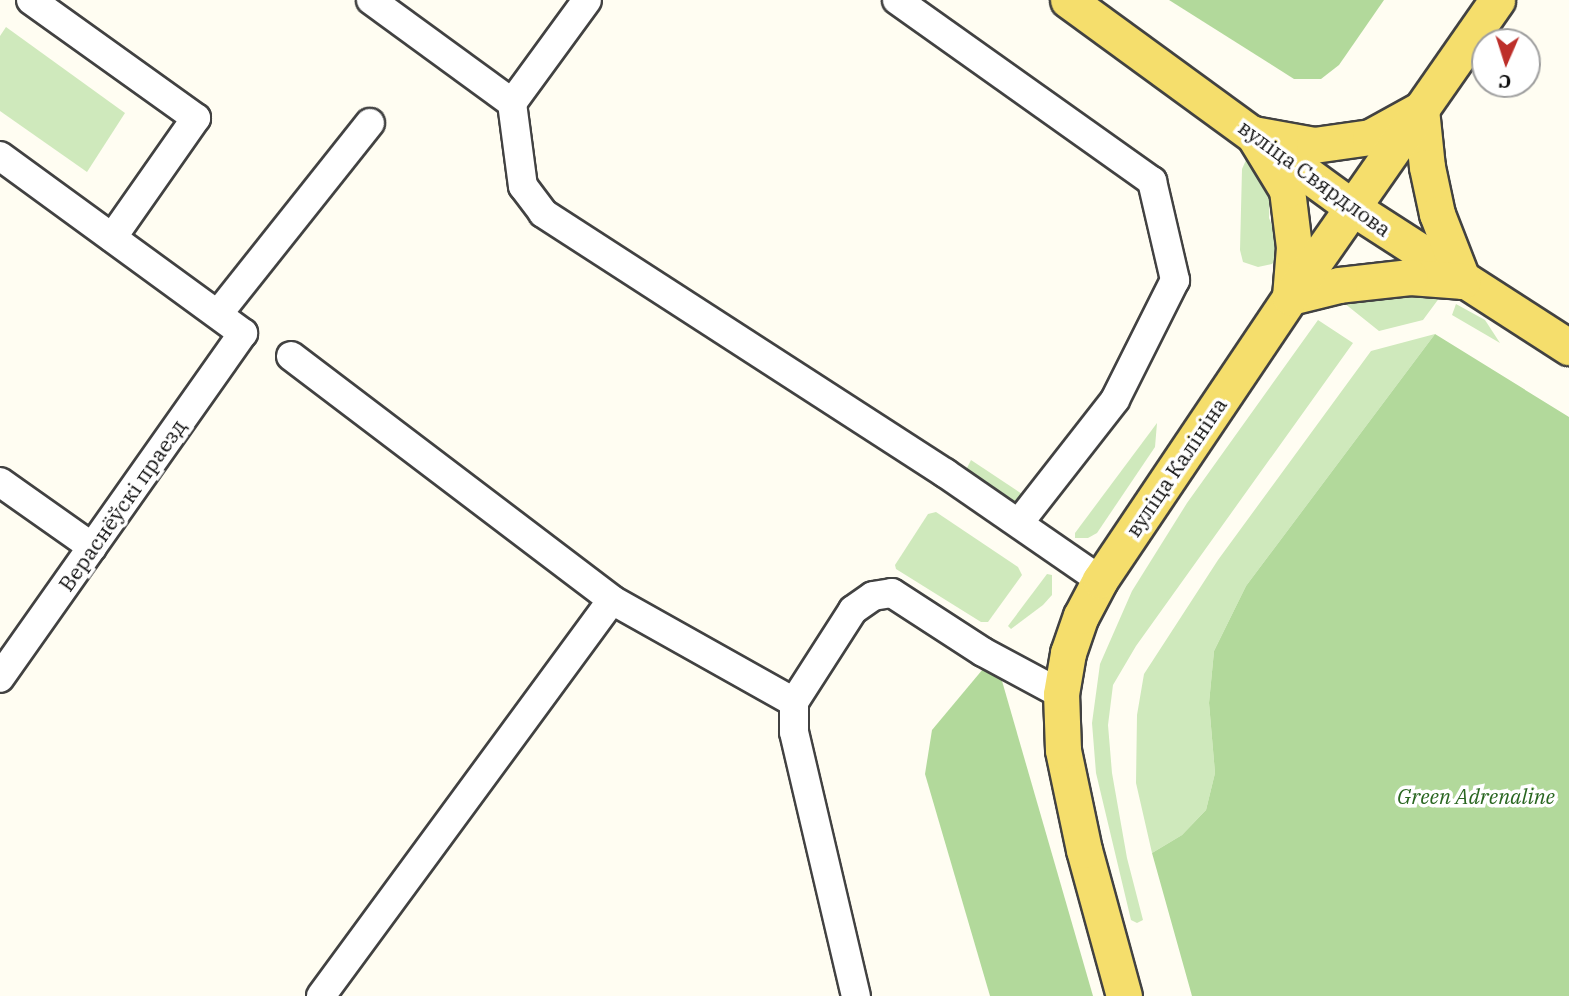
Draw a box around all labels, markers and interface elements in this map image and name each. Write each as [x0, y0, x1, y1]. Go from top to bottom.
north arrow [1471, 28, 1541, 98]
text: С [1498, 70, 1512, 94]
street label: вуліца Свярдлова [1234, 114, 1396, 242]
street label: вуліца Калініна [1120, 393, 1232, 541]
street label: Вераснёўскі праезд [53, 414, 191, 596]
park label: Green Adrenaline [1397, 783, 1555, 809]

